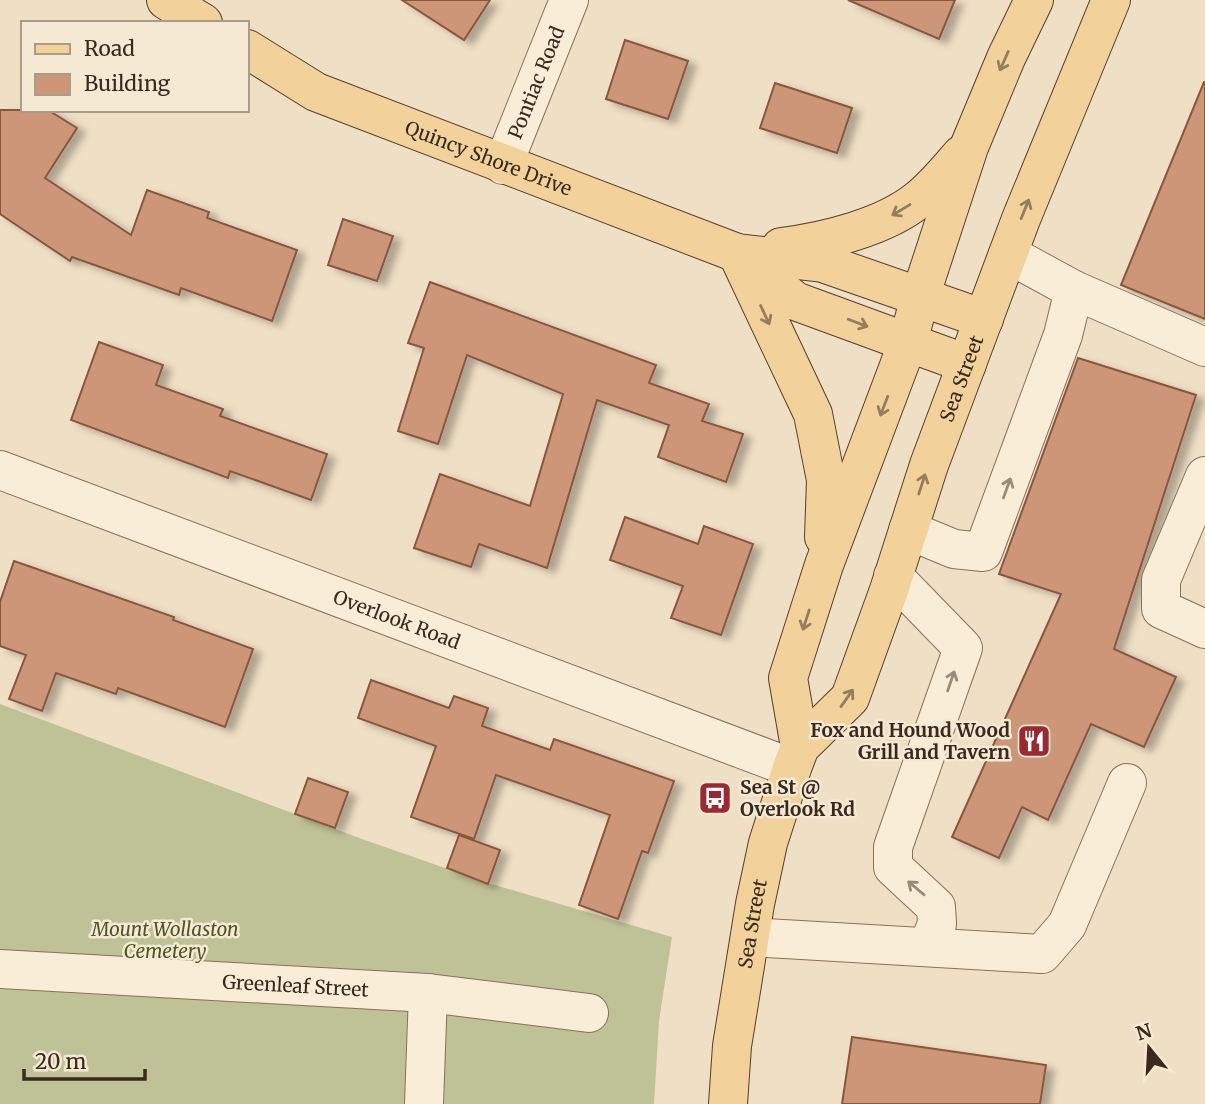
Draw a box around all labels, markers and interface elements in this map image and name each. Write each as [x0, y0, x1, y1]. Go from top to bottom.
legend [21, 21, 248, 112]
street label: Pontiac Road [503, 22, 569, 142]
text: Road [84, 35, 135, 62]
one-way arrow [997, 50, 1010, 72]
text: Building [84, 70, 171, 97]
street label: Quincy Shore Drive [402, 115, 575, 201]
one-way arrow [1020, 199, 1033, 221]
one-way arrow [892, 203, 912, 217]
one-way arrow [759, 304, 772, 325]
one-way arrow [846, 318, 868, 331]
street label: Sea Street [934, 331, 989, 425]
one-way arrow [876, 395, 889, 417]
one-way arrow [917, 474, 930, 496]
one-way arrow [1001, 477, 1014, 499]
street label: Overlook Road [330, 585, 464, 654]
one-way arrow [799, 609, 812, 631]
one-way arrow [946, 670, 959, 692]
one-way arrow [840, 689, 854, 708]
place label: Fox and Hound Wood Grill and Tavern [810, 718, 1010, 764]
restaurant icon: Fox and Hound Wood Grill and Tavern [1015, 722, 1053, 760]
place label: Sea St @ Overlook Rd [740, 775, 855, 821]
bus stop icon: Sea St @ Overlook Rd [696, 779, 734, 817]
street label: Sea Street [733, 876, 772, 970]
one-way arrow [907, 880, 925, 896]
park label: Mount Wollaston Cemetery [90, 917, 239, 963]
street label: Greenleaf Street [222, 969, 370, 1002]
north arrow [1114, 1013, 1184, 1083]
text: N [1133, 1018, 1155, 1046]
scale bar [24, 1038, 145, 1082]
text: 20 m [35, 1048, 87, 1075]

